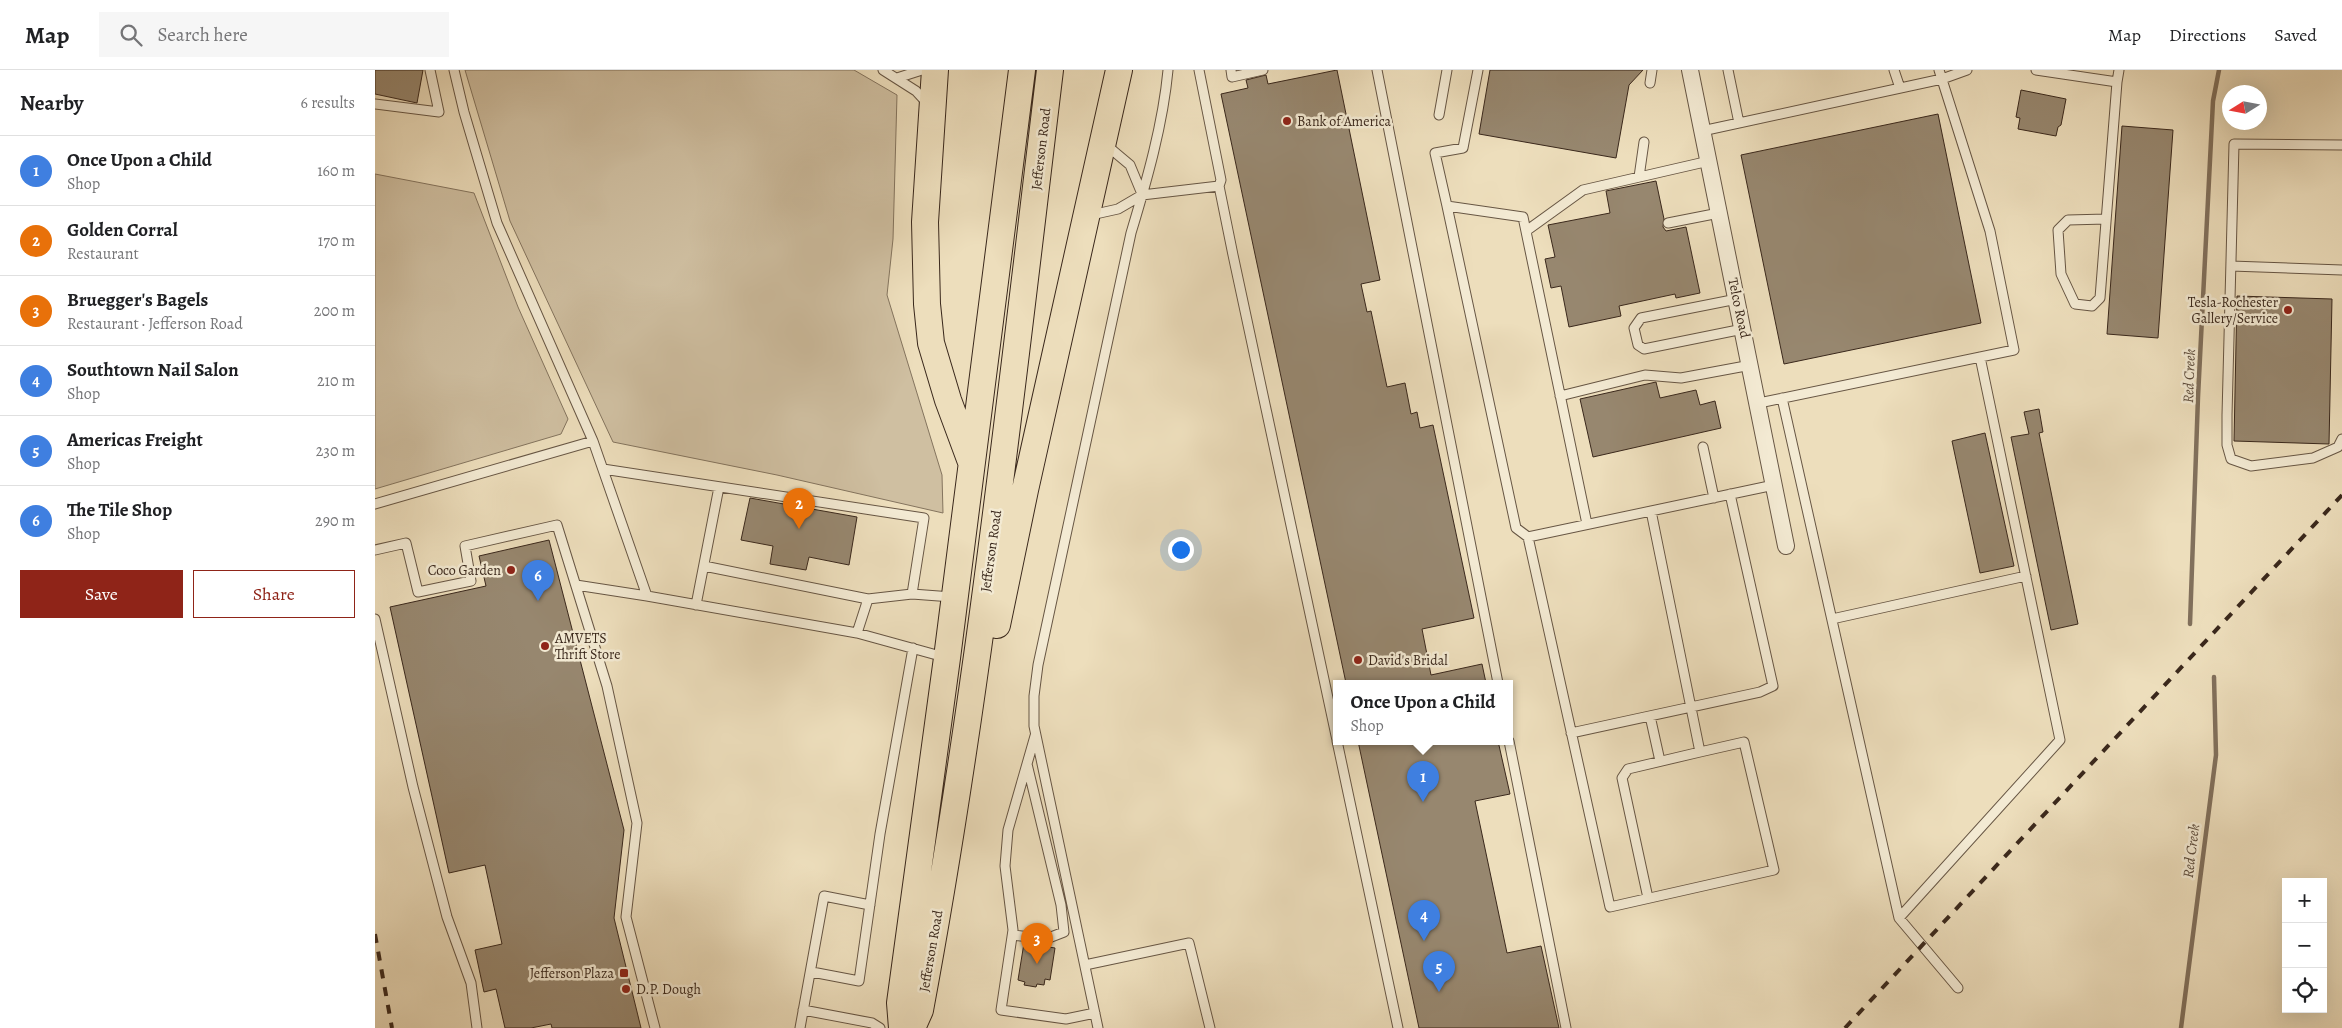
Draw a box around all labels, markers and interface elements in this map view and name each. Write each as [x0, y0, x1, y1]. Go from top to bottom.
search box [99, 12, 449, 57]
text: Map [25, 19, 69, 51]
icon: search [117, 21, 145, 49]
text: Search here [157, 22, 248, 48]
text: Map [2108, 23, 2141, 47]
text: Directions [2169, 23, 2246, 47]
text: Saved [2274, 23, 2317, 47]
north arrow [2222, 85, 2267, 130]
text: Nearby [20, 89, 83, 117]
text: 6 results [301, 92, 355, 114]
street label: Jefferson Road [1027, 106, 1056, 191]
place label: Bank of America [1297, 112, 1392, 131]
marker: Bank of America [1281, 115, 1293, 127]
text: Once Upon a Child [67, 147, 212, 173]
text: 1 [33, 160, 39, 182]
text: 160 m [317, 160, 355, 182]
text: Shop [67, 173, 100, 195]
text: Golden Corral [67, 217, 178, 243]
text: 2 [32, 230, 40, 252]
text: 170 m [318, 230, 355, 252]
text: Restaurant [67, 243, 139, 265]
street label: Telco Road [1723, 276, 1755, 340]
text: Bruegger's Bagels [67, 287, 208, 313]
place label: Tesla-Rochester Gallery/Service [2188, 293, 2279, 328]
text: 3 [33, 300, 39, 322]
text: 200 m [314, 300, 355, 322]
marker: Tesla-Rochester Gallery/Service [2282, 304, 2294, 316]
text: Restaurant · Jefferson Road [67, 313, 243, 335]
water label: Red Creek [2178, 348, 2200, 404]
text: Southtown Nail Salon [67, 357, 239, 383]
text: 4 [32, 370, 40, 392]
text: 210 m [317, 370, 355, 392]
text: Shop [67, 383, 100, 405]
text: Americas Freight [67, 427, 203, 453]
text: 5 [33, 440, 39, 462]
text: 230 m [316, 440, 355, 462]
text: Shop [67, 453, 100, 475]
pin: 2 [783, 488, 815, 529]
text: The Tile Shop [67, 497, 172, 523]
street label: Jefferson Road [976, 508, 1006, 593]
text: 6 [32, 510, 40, 532]
text: 290 m [315, 510, 355, 532]
text: Shop [67, 523, 100, 545]
your location [1168, 537, 1194, 563]
pin: 6 [522, 560, 554, 601]
place label: Coco Garden [428, 561, 501, 580]
marker: Coco Garden [505, 564, 517, 576]
button: Save [20, 570, 183, 618]
button: Share [193, 570, 355, 618]
place label: AMVETS Thrift Store [554, 629, 621, 664]
marker: AMVETS Thrift Store [539, 640, 551, 652]
place label: David's Bridal [1368, 651, 1448, 670]
marker: David's Bridal [1352, 654, 1364, 666]
popup [1333, 680, 1513, 745]
text: Once Upon a Child [1351, 689, 1495, 715]
text: Shop [1351, 715, 1384, 737]
pin: 1 [1407, 761, 1439, 802]
water label: Red Creek [2178, 822, 2204, 879]
map controls [2282, 878, 2327, 1013]
button: + [2282, 878, 2327, 923]
pin: 4 [1408, 900, 1440, 941]
street label: Jefferson Road [914, 908, 948, 993]
pin: 3 [1021, 923, 1053, 964]
button: − [2282, 923, 2327, 968]
pin: 5 [1423, 951, 1455, 992]
place label: Jefferson Plaza [530, 964, 614, 983]
marker: Jefferson Plaza [618, 967, 630, 979]
button: locate [2282, 968, 2327, 1013]
place label: D.P. Dough [636, 980, 701, 999]
marker: D.P. Dough [620, 983, 632, 995]

